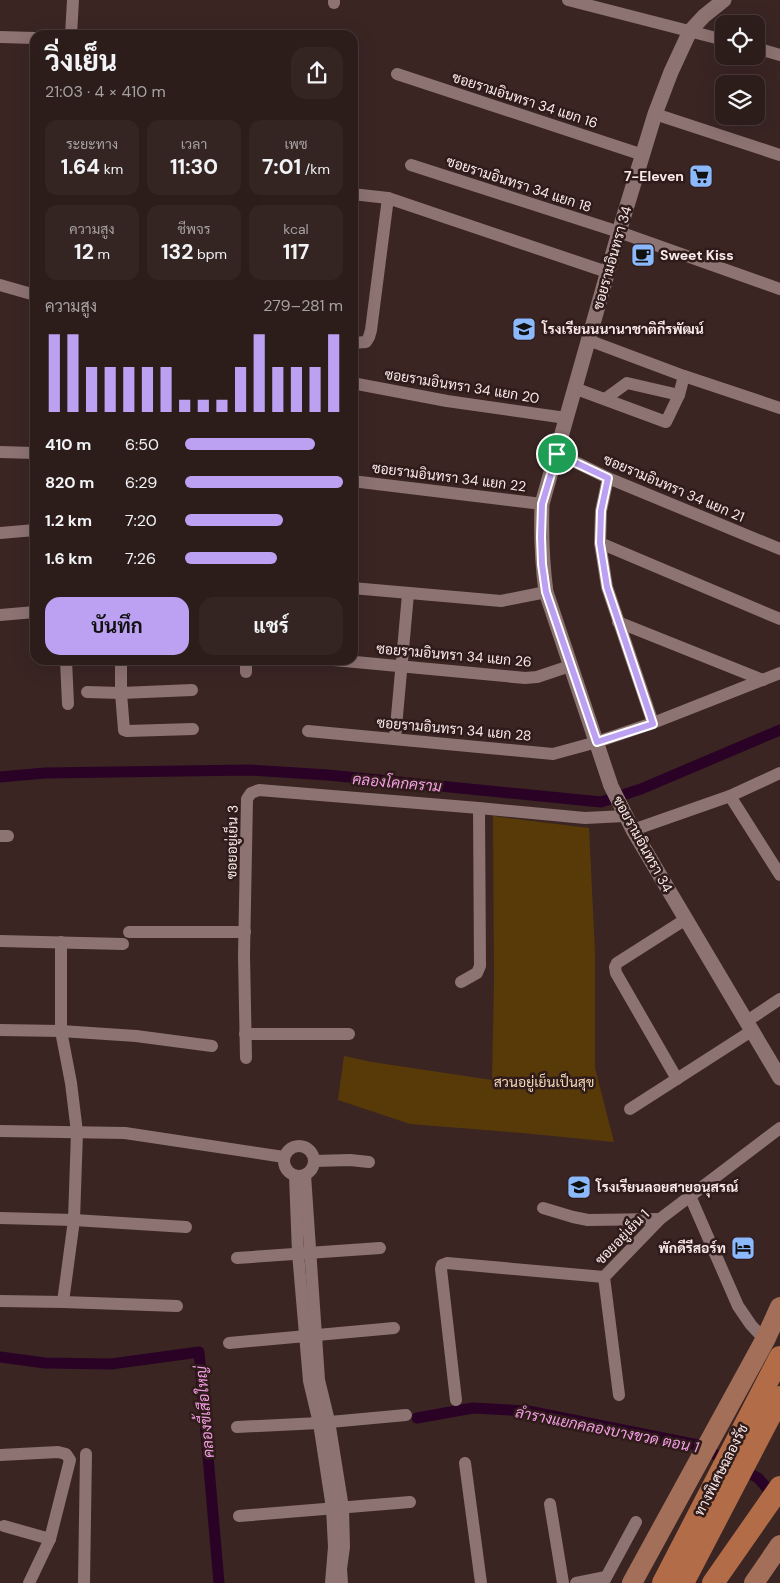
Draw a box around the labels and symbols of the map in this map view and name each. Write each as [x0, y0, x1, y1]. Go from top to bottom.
street label: ซอยรามอินทรา 34 แยก 16 [450, 68, 600, 132]
street label: ซอยรามอินทรา 34 แยก 18 [444, 152, 594, 216]
supermarket icon: 7-Eleven [688, 163, 714, 189]
place label: 7-Eleven [624, 167, 684, 185]
street label: ซอยรามอินทรา 34 [589, 203, 636, 312]
cafe icon: Sweet Kiss [630, 242, 656, 268]
place label: Sweet Kiss [660, 246, 734, 264]
school or university icon: โรงเรียนนนานาชาติกีรพัฒน์ [511, 316, 537, 342]
place label: โรงเรียนนนานาชาติกีรพัฒน์ [541, 320, 705, 338]
street label: ซอยรามอินทรา 34 แยก 20 [383, 365, 541, 407]
pin [536, 433, 578, 475]
street label: ซอยรามอินทรา 34 แยก 21 [601, 450, 747, 526]
street label: ซอยรามอินทรา 34 แยก 22 [371, 459, 527, 495]
street label: ซอยรามอินทรา 34 แยก 26 [376, 639, 532, 671]
street label: ซอยรามอินทรา 34 แยก 28 [376, 713, 532, 745]
water label: คลองโคกคราม [352, 769, 442, 797]
street label: ซอยรามอินทรา 34 [609, 793, 677, 896]
street label: ซอยอยู่เย็น 3 [222, 805, 243, 879]
park label: สวนอยู่เย็นเป็นสุข [494, 1073, 594, 1092]
school or university icon: โรงเรียนลอยสายอนุสรณ์ [566, 1174, 592, 1200]
place label: โรงเรียนลอยสายอนุสรณ์ [595, 1178, 739, 1198]
street label: ซอยอยู่เย็น 1 [591, 1205, 654, 1269]
hotel icon: พักดีรีสอร์ท [730, 1235, 756, 1261]
place label: พักดีรีสอร์ท [658, 1239, 726, 1257]
water label: คลองขี้เสือใหญ่ [186, 1364, 219, 1459]
water label: ลำรางแยกคลองบางขวด ตอน 1 [514, 1402, 701, 1458]
street label: ทางพิเศษฉลองรัช [690, 1421, 752, 1519]

